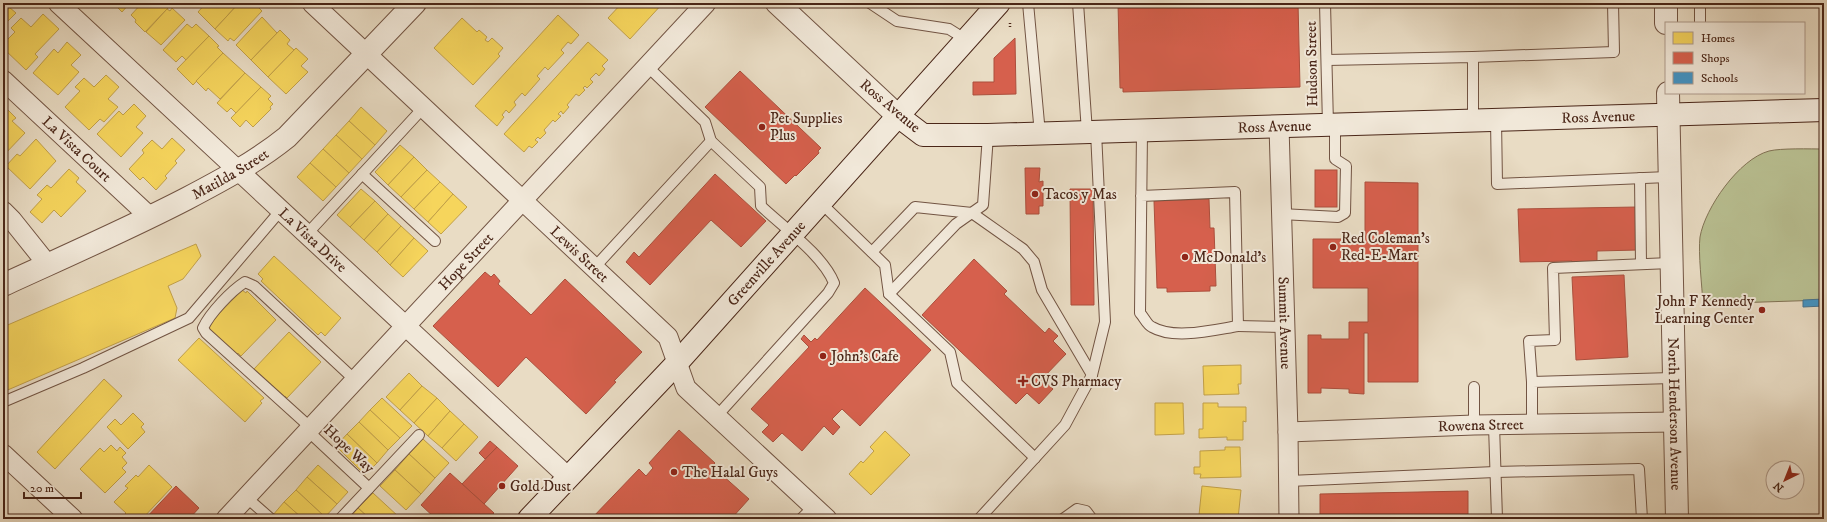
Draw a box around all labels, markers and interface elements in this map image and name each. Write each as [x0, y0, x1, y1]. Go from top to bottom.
street label: Hudson Street [1302, 21, 1322, 107]
legend [1665, 22, 1805, 94]
text: Homes [1701, 31, 1735, 46]
text: Shops [1701, 51, 1729, 66]
text: Schools [1701, 71, 1738, 86]
street label: Ross Avenue [856, 75, 924, 137]
street label: Ross Avenue [1561, 106, 1635, 127]
place label: Pet Supplies Plus [770, 109, 842, 145]
street label: La Vista Court [38, 112, 116, 186]
street label: Ross Avenue [1237, 116, 1312, 137]
marker: Pet Supplies Plus [757, 122, 767, 132]
street label: Matilda Street [189, 144, 273, 204]
place label: Tacos y Mas [1043, 185, 1117, 204]
marker: Tacos y Mas [1030, 189, 1040, 199]
street label: La Vista Drive [275, 203, 351, 276]
street label: Greenville Avenue [723, 216, 810, 310]
street label: Lewis Street [546, 222, 613, 287]
street label: Hope Street [434, 228, 497, 294]
place label: Red Coleman's Red-E-Mart [1341, 229, 1430, 265]
marker: Red Coleman's Red-E-Mart [1328, 242, 1338, 252]
place label: McDonald's [1193, 248, 1266, 267]
marker: McDonald's [1180, 252, 1190, 262]
street label: Summit Avenue [1274, 276, 1296, 370]
place label: John F Kennedy Learning Center [1654, 292, 1755, 328]
marker: John F Kennedy Learning Center [1757, 305, 1767, 315]
street label: North Henderson Avenue [1664, 337, 1686, 491]
place label: John's Cafe [829, 347, 899, 366]
marker: John's Cafe [818, 351, 828, 361]
place label: CVS Pharmacy [1031, 372, 1122, 391]
marker: CVS Pharmacy [1018, 376, 1028, 386]
street label: Rowena Street [1438, 415, 1524, 436]
street label: Hope Way [320, 421, 379, 478]
north arrow [1765, 460, 1805, 500]
place label: The Halal Guys [682, 463, 778, 482]
marker: The Halal Guys [669, 467, 679, 477]
scale bar [24, 474, 81, 500]
place label: Gold Dust [510, 477, 571, 496]
text: N [1771, 478, 1787, 495]
text: 20 m [30, 481, 54, 496]
marker: Gold Dust [497, 481, 507, 491]

